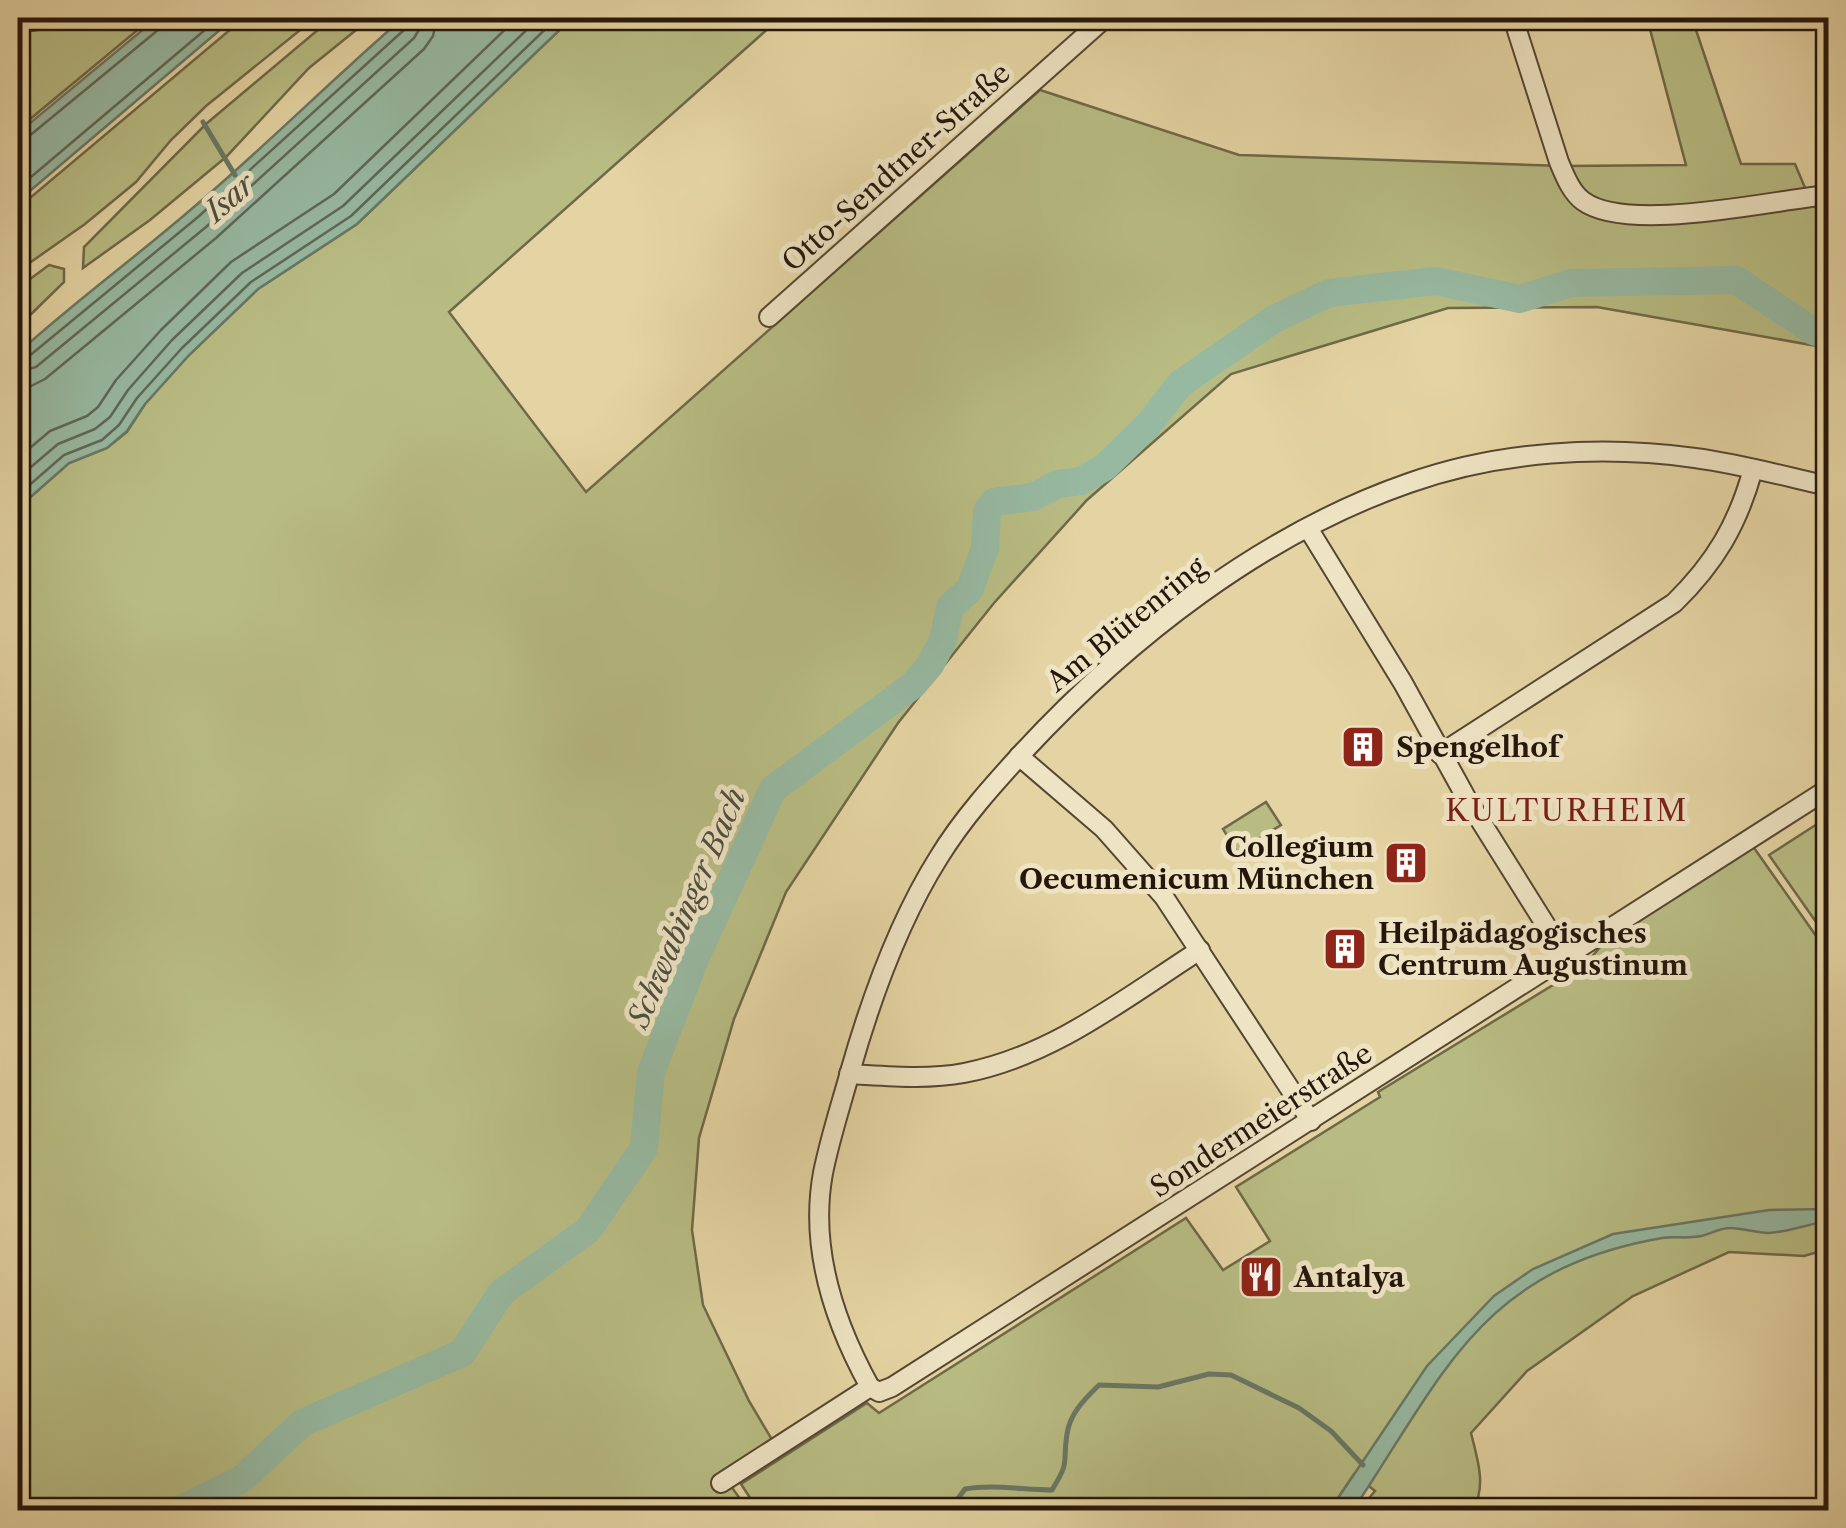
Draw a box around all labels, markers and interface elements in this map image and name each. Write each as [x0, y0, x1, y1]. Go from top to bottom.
street label: Otto-Sendtner-Straße [775, 56, 1017, 278]
water label: Isar [195, 164, 264, 231]
street label: Am Blütenring [1039, 549, 1212, 699]
building icon: Spengelhof [1340, 724, 1386, 770]
place label: Spengelhof [1396, 730, 1564, 764]
water label: Schwabinger Bach [619, 783, 754, 1035]
district label: KULTURHEIM [1445, 792, 1689, 829]
place label: Collegium Oecumenicum München [1019, 830, 1374, 896]
building icon: Collegium Oecumenicum München [1383, 840, 1429, 886]
place label: Heilpädagogisches Centrum Augustinum [1378, 916, 1688, 982]
building icon: Heilpädagogisches Centrum Augustinum [1322, 926, 1368, 972]
street label: Sondermeierstraße [1144, 1036, 1378, 1204]
restaurant icon: Antalya [1238, 1254, 1284, 1300]
place label: Antalya [1293, 1260, 1406, 1294]

